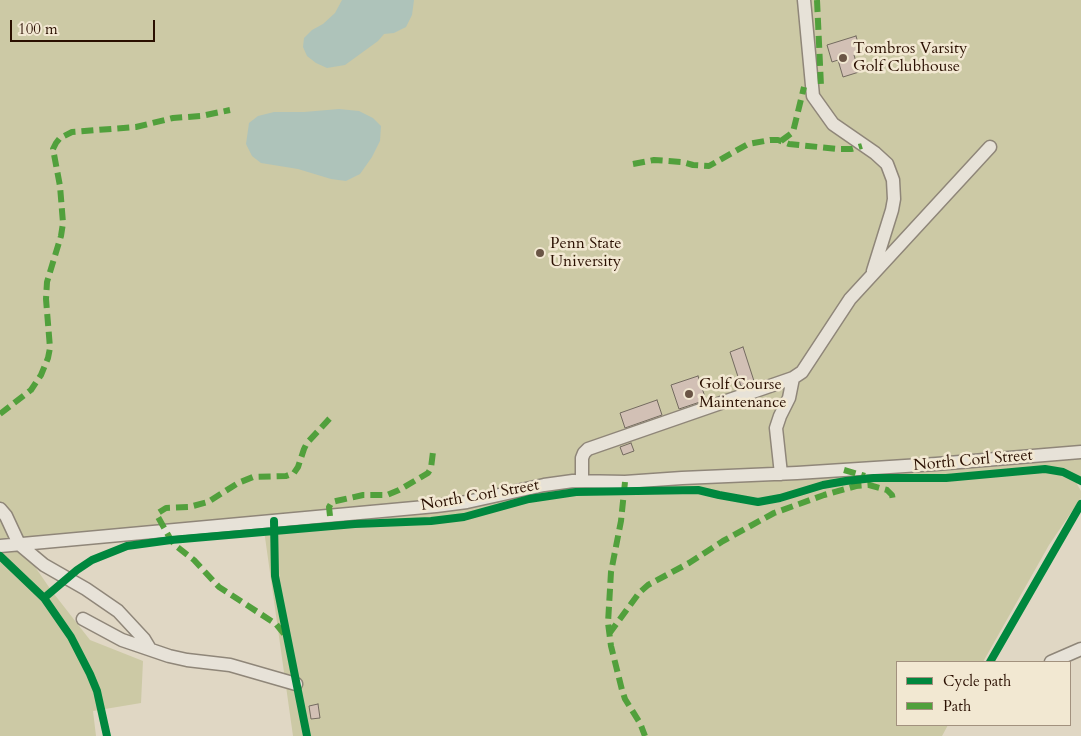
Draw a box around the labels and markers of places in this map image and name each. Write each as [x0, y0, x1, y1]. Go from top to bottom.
place label: Tombros Varsity Golf Clubhouse [853, 39, 968, 77]
marker: Tombros Varsity Golf Clubhouse [837, 52, 849, 64]
place label: Penn State University [550, 234, 622, 272]
marker: Penn State University [534, 247, 546, 259]
place label: Golf Course Maintenance [699, 375, 787, 413]
marker: Golf Course Maintenance [683, 388, 695, 400]

